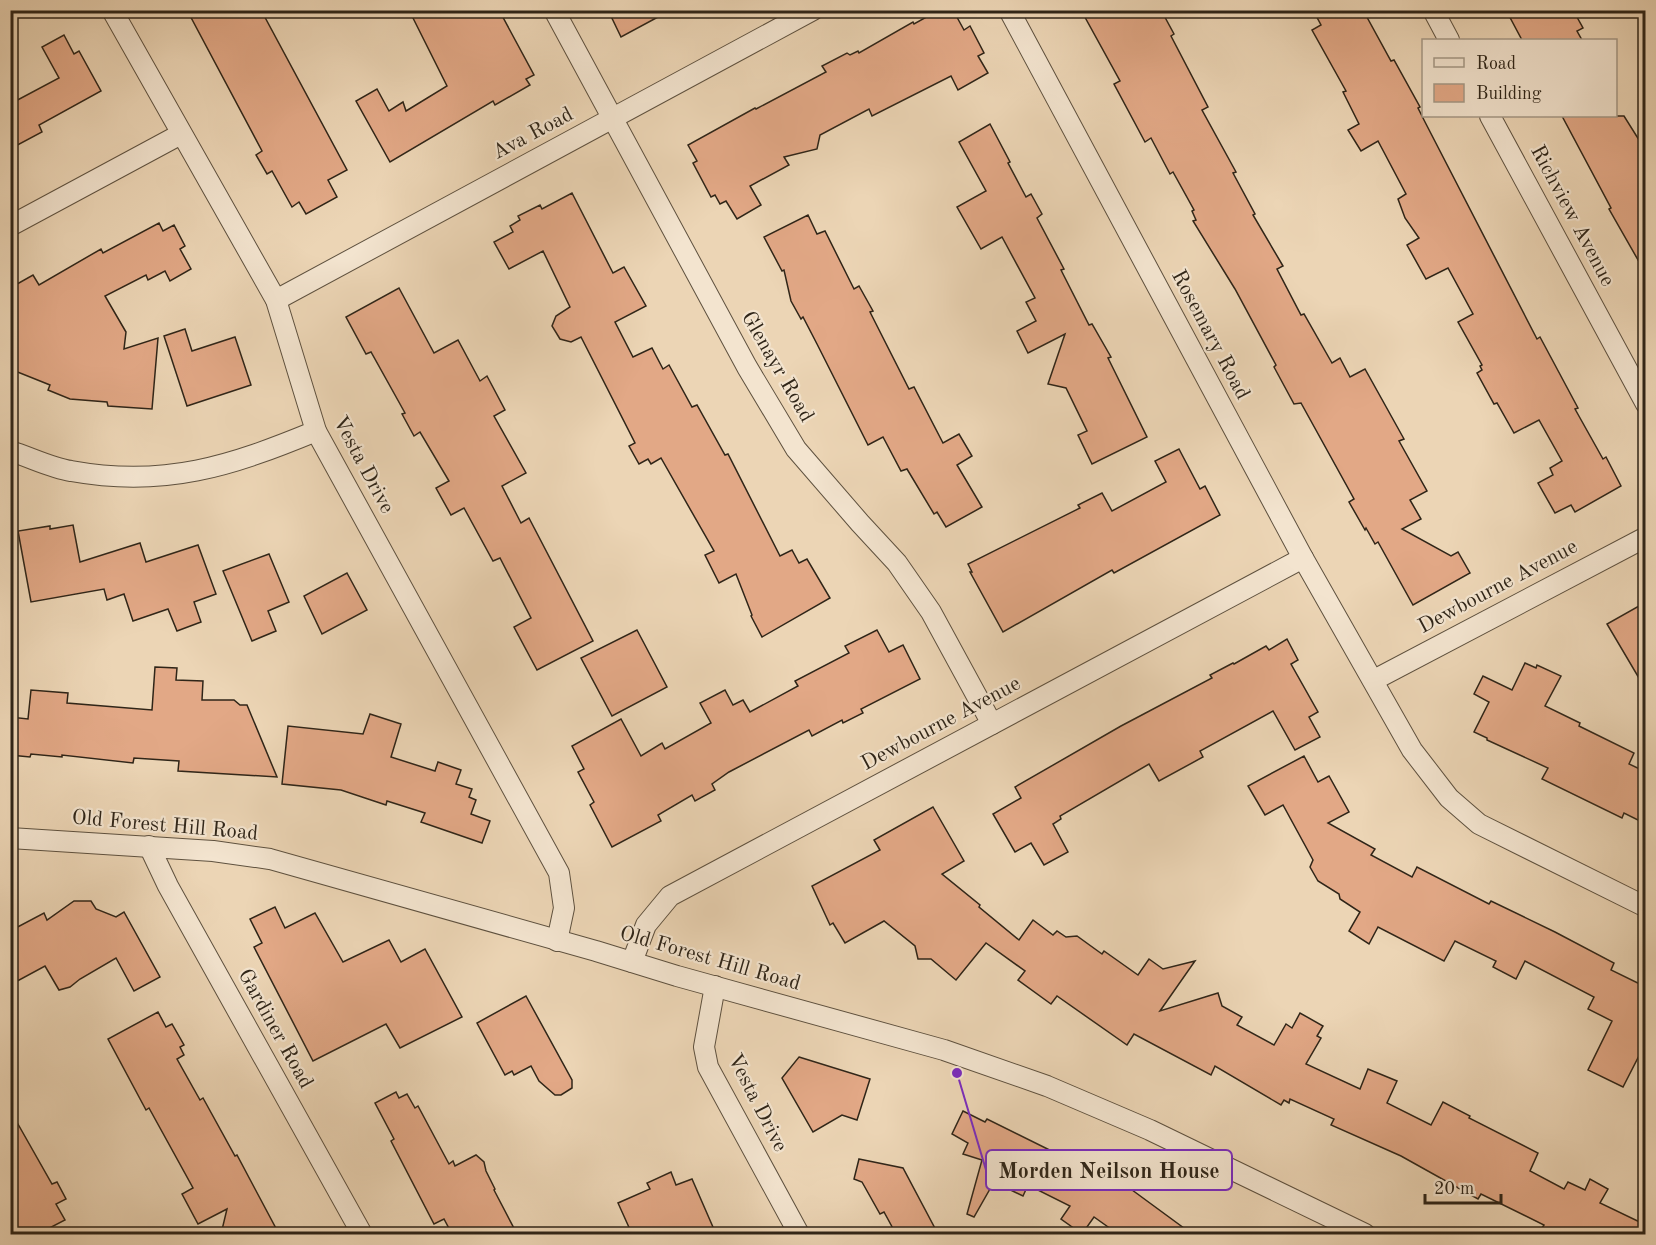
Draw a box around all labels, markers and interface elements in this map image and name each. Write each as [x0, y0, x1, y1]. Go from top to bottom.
legend [1422, 39, 1617, 117]
text: Road [1476, 55, 1516, 73]
text: Building [1476, 85, 1542, 103]
street label: Ava Road [489, 104, 577, 164]
street label: Richview Avenue [1526, 142, 1618, 290]
street label: Rosemary Road [1167, 267, 1253, 403]
street label: Glenayr Road [737, 308, 817, 426]
street label: Vesta Drive [329, 413, 397, 517]
street label: Dewbourne Avenue [1415, 536, 1581, 638]
street label: Dewbourne Avenue [858, 673, 1024, 775]
street label: Old Forest Hill Road [71, 807, 259, 845]
street label: Old Forest Hill Road [617, 923, 803, 995]
street label: Gardiner Road [234, 966, 316, 1092]
street label: Vesta Drive [723, 1051, 791, 1155]
callout: Morden Neilson House [986, 1150, 1232, 1190]
text: Morden Neilson House [998, 1161, 1220, 1183]
scale bar [1425, 1167, 1502, 1205]
text: 20 m [1434, 1180, 1474, 1198]

